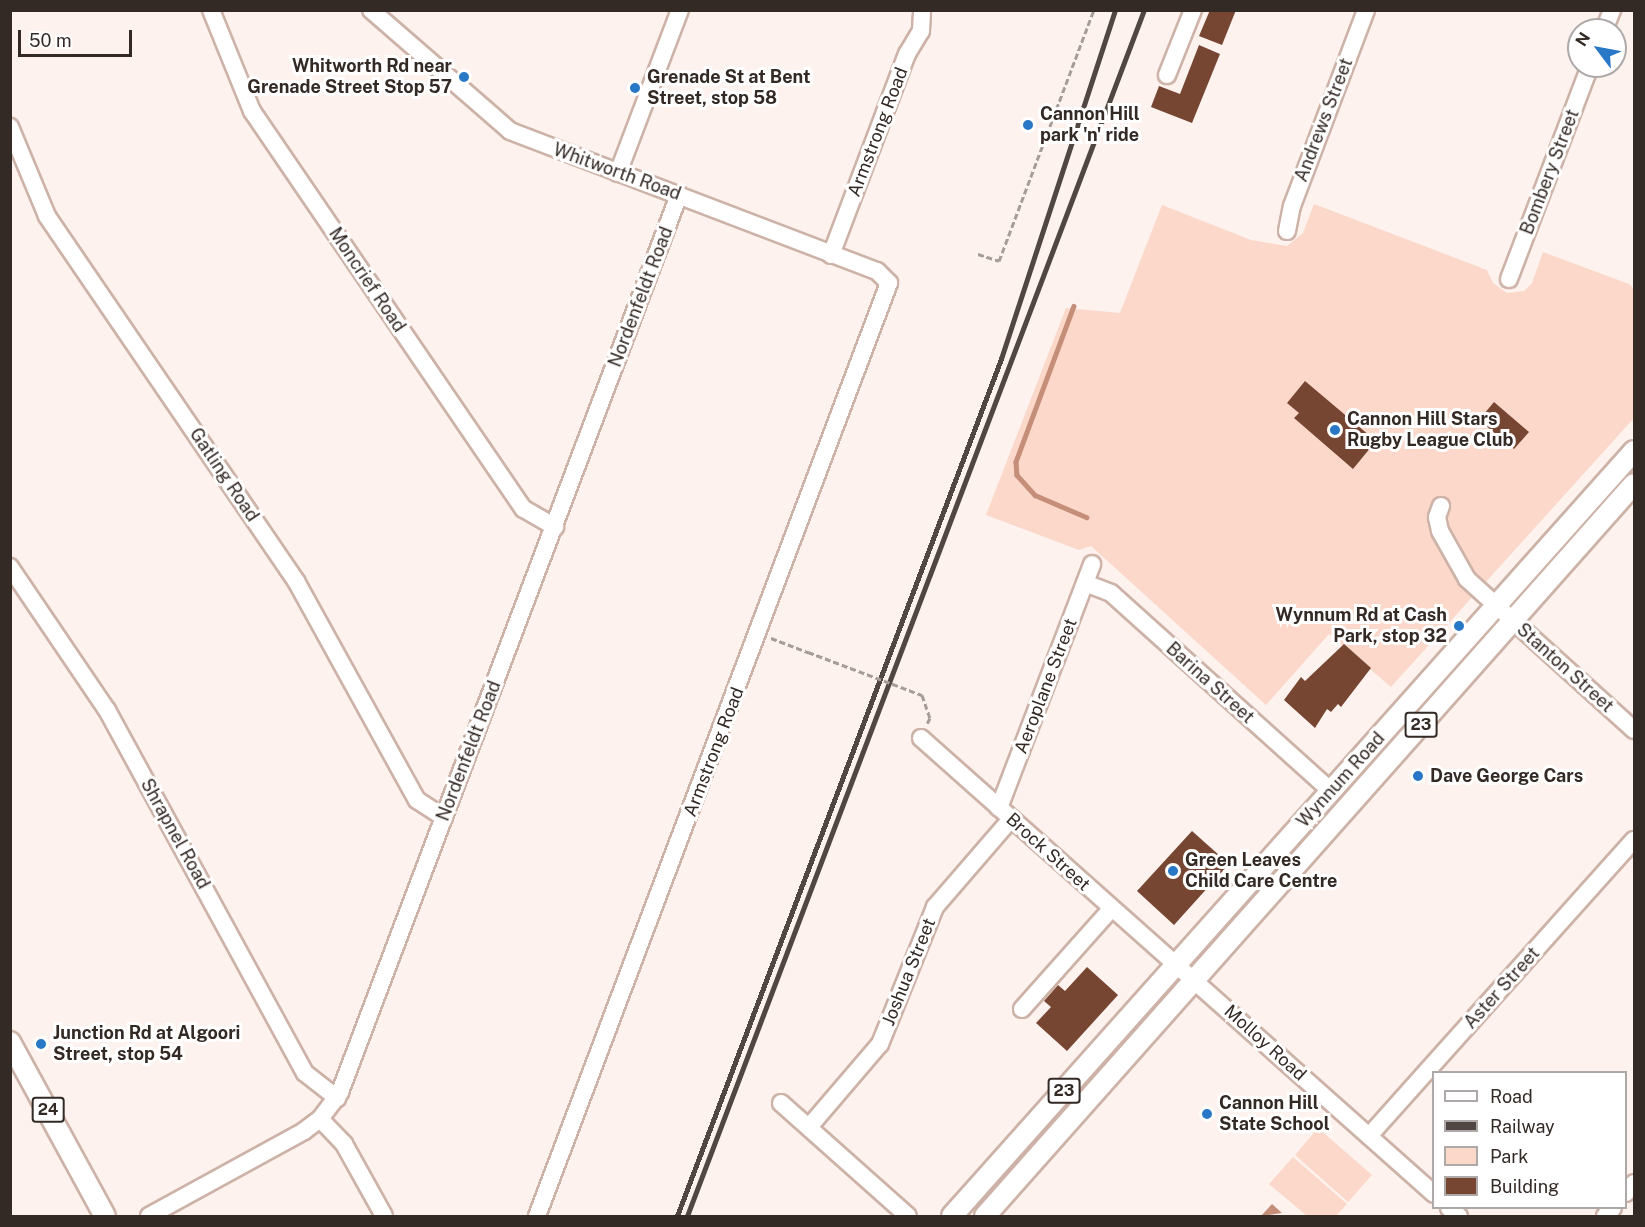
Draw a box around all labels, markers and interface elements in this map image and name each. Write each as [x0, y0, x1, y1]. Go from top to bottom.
scale bar [21, 18, 135, 56]
north arrow [1567, 18, 1627, 78]
text: N [1572, 29, 1594, 50]
text: 50 m [29, 30, 72, 51]
street label: Andrews Street [1290, 55, 1358, 185]
place label: Whitworth Rd near Grenade Street Stop 57 [247, 56, 452, 98]
street label: Armstrong Road [843, 64, 913, 200]
place label: Grenade St at Bent Street, stop 58 [647, 67, 810, 110]
marker: Whitworth Rd near Grenade Street Stop 57 [457, 70, 471, 84]
marker: Grenade St at Bent Street, stop 58 [628, 81, 642, 95]
place label: Cannon Hill park 'n' ride [1040, 104, 1140, 146]
street label: Bombery Street [1516, 106, 1584, 238]
marker: Cannon Hill park 'n' ride [1021, 118, 1035, 132]
street label: Whitworth Road [550, 139, 684, 205]
street label: Moncrief Road [324, 224, 410, 336]
street label: Nordenfeldt Road [604, 224, 678, 370]
place label: Cannon Hill Stars Rugby League Club [1347, 409, 1514, 452]
marker: Cannon Hill Stars Rugby League Club [1328, 423, 1342, 437]
street label: Gatling Road [185, 424, 263, 526]
place label: Wynnum Rd at Cash Park, stop 32 [1276, 605, 1447, 648]
street label: Aeroplane Street [1010, 615, 1082, 757]
marker: Wynnum Rd at Cash Park, stop 32 [1452, 619, 1466, 633]
street label: Stanton Street [1512, 619, 1618, 717]
street label: Barina Street [1162, 638, 1258, 728]
street label: Nordenfeldt Road [432, 678, 506, 824]
street label: Armstrong Road [679, 684, 749, 820]
road number: 23 [1404, 712, 1438, 738]
street label: Wynnum Road [1293, 728, 1389, 832]
place label: Dave George Cars [1430, 765, 1583, 787]
marker: Dave George Cars [1411, 769, 1425, 783]
street label: Shrapnel Road [136, 775, 214, 893]
street label: Brock Street [1001, 809, 1095, 895]
place label: Green Leaves Child Care Centre [1185, 850, 1337, 892]
marker: Green Leaves Child Care Centre [1166, 864, 1180, 878]
street label: Joshua Street [878, 915, 940, 1029]
street label: Aster Street [1460, 943, 1544, 1033]
street label: Molloy Road [1220, 1001, 1310, 1085]
place label: Junction Rd at Algoori Street, stop 54 [53, 1023, 240, 1066]
marker: Junction Rd at Algoori Street, stop 54 [34, 1037, 48, 1051]
legend [1432, 1071, 1627, 1209]
road number: 23 [1048, 1078, 1080, 1104]
text: Road [1490, 1086, 1533, 1107]
place label: Cannon Hill State School [1219, 1093, 1330, 1136]
road number: 24 [32, 1097, 64, 1123]
marker: Cannon Hill State School [1200, 1107, 1214, 1121]
text: Railway [1490, 1116, 1555, 1137]
text: Park [1490, 1146, 1528, 1167]
text: Building [1490, 1176, 1559, 1197]

